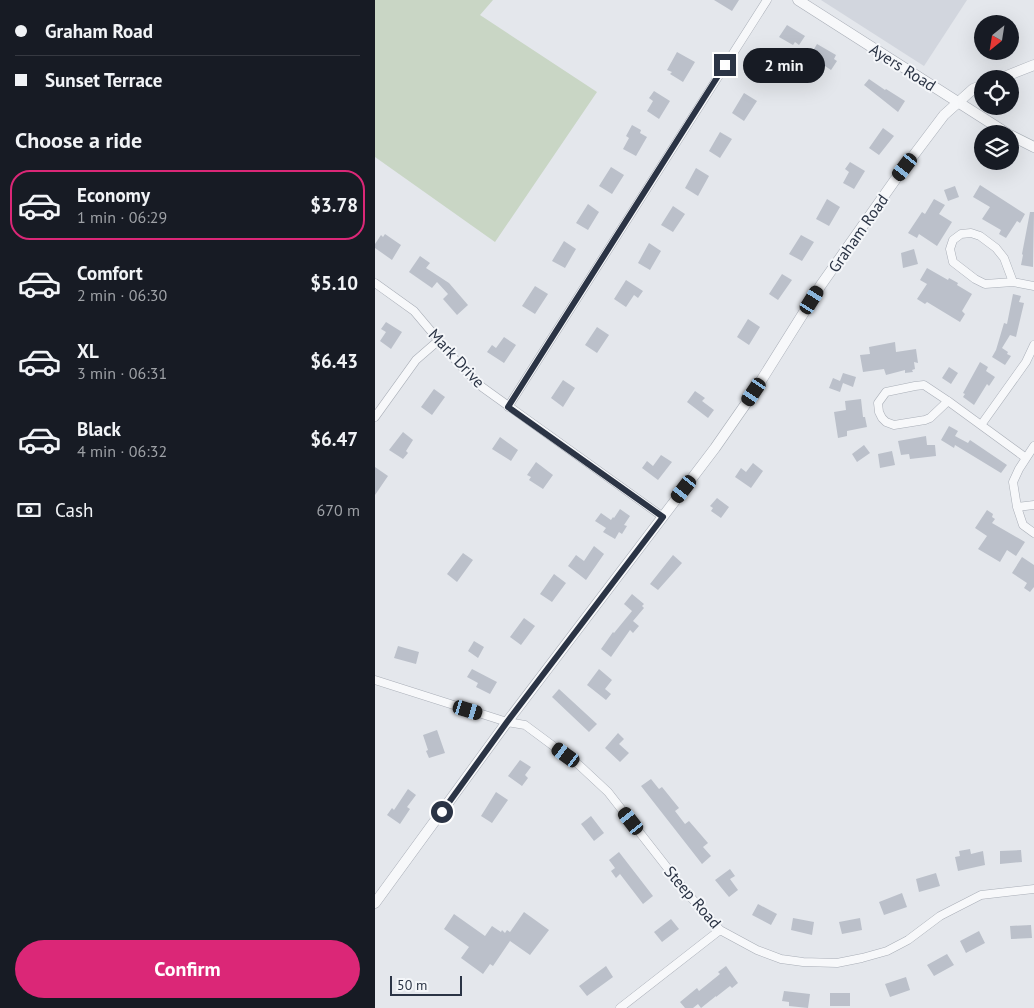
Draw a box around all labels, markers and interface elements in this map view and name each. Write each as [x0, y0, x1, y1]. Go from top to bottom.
north arrow [974, 15, 1019, 60]
map controls [974, 15, 1019, 170]
text: Graham Road [45, 19, 153, 43]
street label: Ayers Road [866, 39, 940, 95]
callout: 2 min [743, 48, 825, 82]
route end [714, 54, 736, 76]
text: 2 min [764, 55, 804, 75]
text: Sunset Terrace [45, 68, 162, 92]
button: locate [974, 70, 1019, 115]
button: layers [974, 125, 1019, 170]
text: Choose a ride [15, 126, 142, 154]
car [889, 151, 920, 183]
icon: car [17, 183, 62, 228]
text: Economy [77, 183, 150, 207]
street label: Graham Road [824, 190, 892, 276]
text: $3.78 [310, 193, 358, 217]
text: 1 min · 06:29 [77, 207, 167, 227]
icon: car [17, 261, 62, 306]
text: Comfort [77, 261, 143, 285]
text: $5.10 [310, 271, 358, 295]
car [797, 283, 826, 317]
text: 2 min · 06:30 [77, 285, 167, 305]
street label: Mark Drive [425, 324, 489, 392]
icon: car [17, 339, 62, 384]
text: XL [77, 339, 99, 363]
text: $6.43 [310, 349, 358, 373]
text: 3 min · 06:31 [77, 363, 167, 383]
car [739, 375, 768, 409]
icon: car [17, 417, 62, 462]
text: Black [77, 417, 121, 441]
text: $6.47 [310, 427, 358, 451]
text: 4 min · 06:32 [77, 441, 167, 461]
car [668, 473, 699, 505]
icon: cash [15, 496, 43, 524]
text: Cash [55, 498, 93, 522]
text: 670 m [317, 500, 360, 520]
car [451, 698, 484, 722]
car [549, 740, 582, 770]
route start [431, 801, 453, 823]
car [615, 805, 646, 837]
street label: Steep Road [660, 862, 726, 932]
button: Confirm [15, 940, 360, 998]
scale bar [390, 973, 463, 996]
text: 50 m [397, 976, 427, 994]

